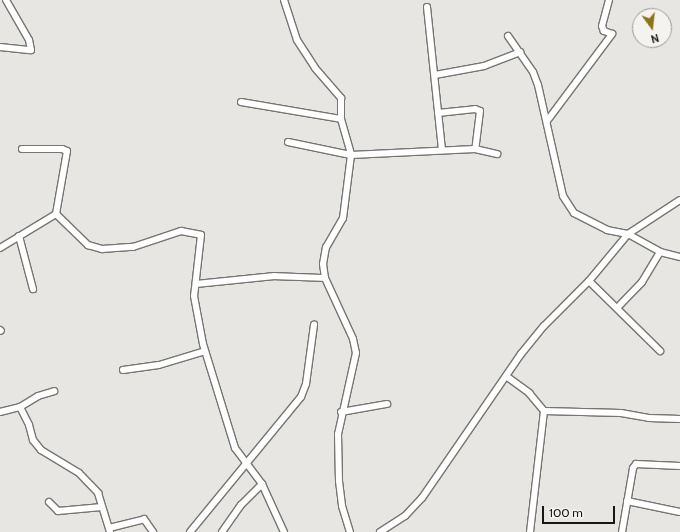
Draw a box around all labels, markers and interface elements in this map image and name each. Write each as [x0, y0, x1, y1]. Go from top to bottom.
north arrow [632, 8, 672, 48]
text: N [649, 31, 660, 46]
scale bar [544, 498, 617, 524]
text: 100 m [549, 505, 583, 520]

